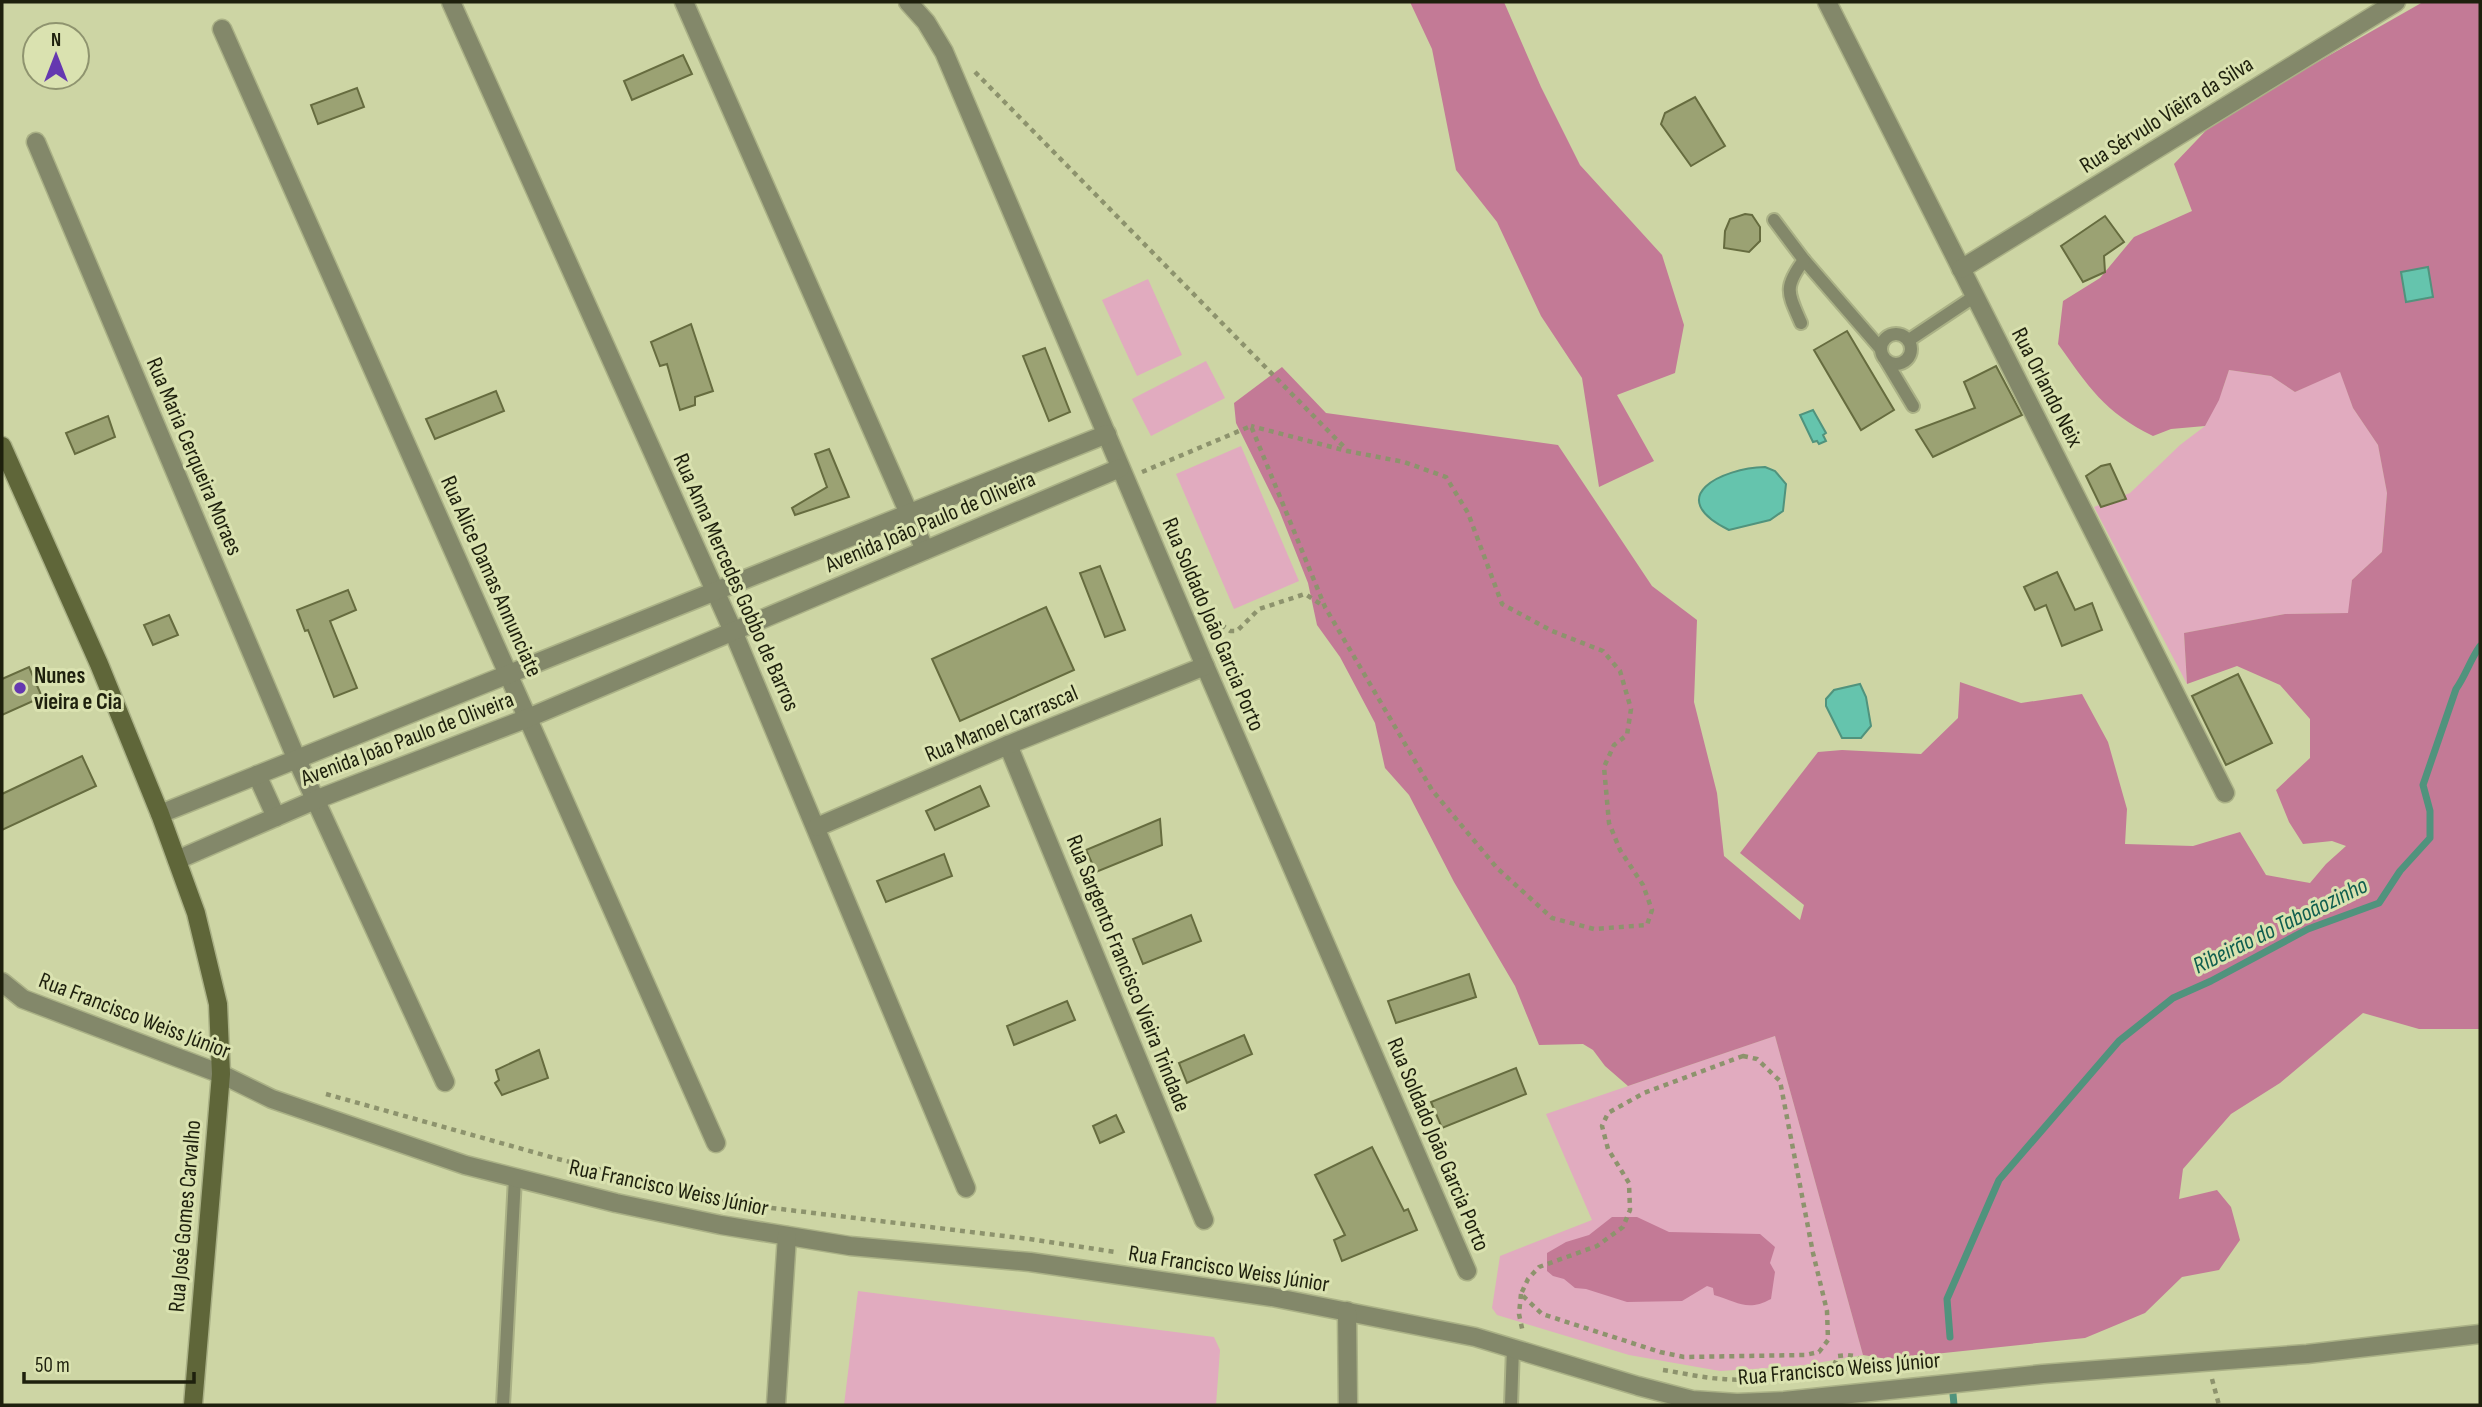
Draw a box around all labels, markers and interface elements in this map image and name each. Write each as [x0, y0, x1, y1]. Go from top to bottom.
north arrow [21, 21, 91, 91]
text: N [51, 29, 61, 52]
street label: Rua Sérvulo Viêira da Silva [2075, 50, 2259, 180]
street label: Rua Orlando Neix [2005, 323, 2089, 452]
street label: Rua Maria Cerqueira Moraes [140, 353, 248, 560]
street label: Rua Anna Mercedes Gobbo de Barros [667, 449, 806, 716]
street label: Avenida João Paulo de Oliveira [820, 465, 1040, 579]
street label: Rua Alice Damas Annunciate [434, 471, 548, 681]
street label: Rua Soldado João Garcia Porto [1155, 514, 1271, 735]
place label: Nunes vieira e Cia [34, 662, 122, 716]
street label: Rua Manoel Carrascal [921, 679, 1082, 769]
marker: Nunes vieira e Cia [12, 680, 28, 696]
street label: Avenida João Paulo de Oliveira [296, 685, 518, 793]
street label: Rua Sargento Francisco Vieira Trindade [1060, 831, 1196, 1116]
water label: Ribeirão do Taboãozinho [2188, 870, 2373, 980]
street label: Rua Francisco Weiss Júnior [35, 966, 235, 1066]
street label: Rua Soldado João Garcia Porto [1380, 1034, 1496, 1255]
street label: Rua José Gomes Carvalho [163, 1119, 207, 1313]
street label: Rua Francisco Weiss Júnior [567, 1153, 771, 1223]
street label: Rua Francisco Weiss Júnior [1126, 1239, 1332, 1299]
scale bar [24, 1340, 194, 1384]
street label: Rua Francisco Weiss Júnior [1737, 1346, 1942, 1392]
text: 50 m [35, 1353, 70, 1378]

